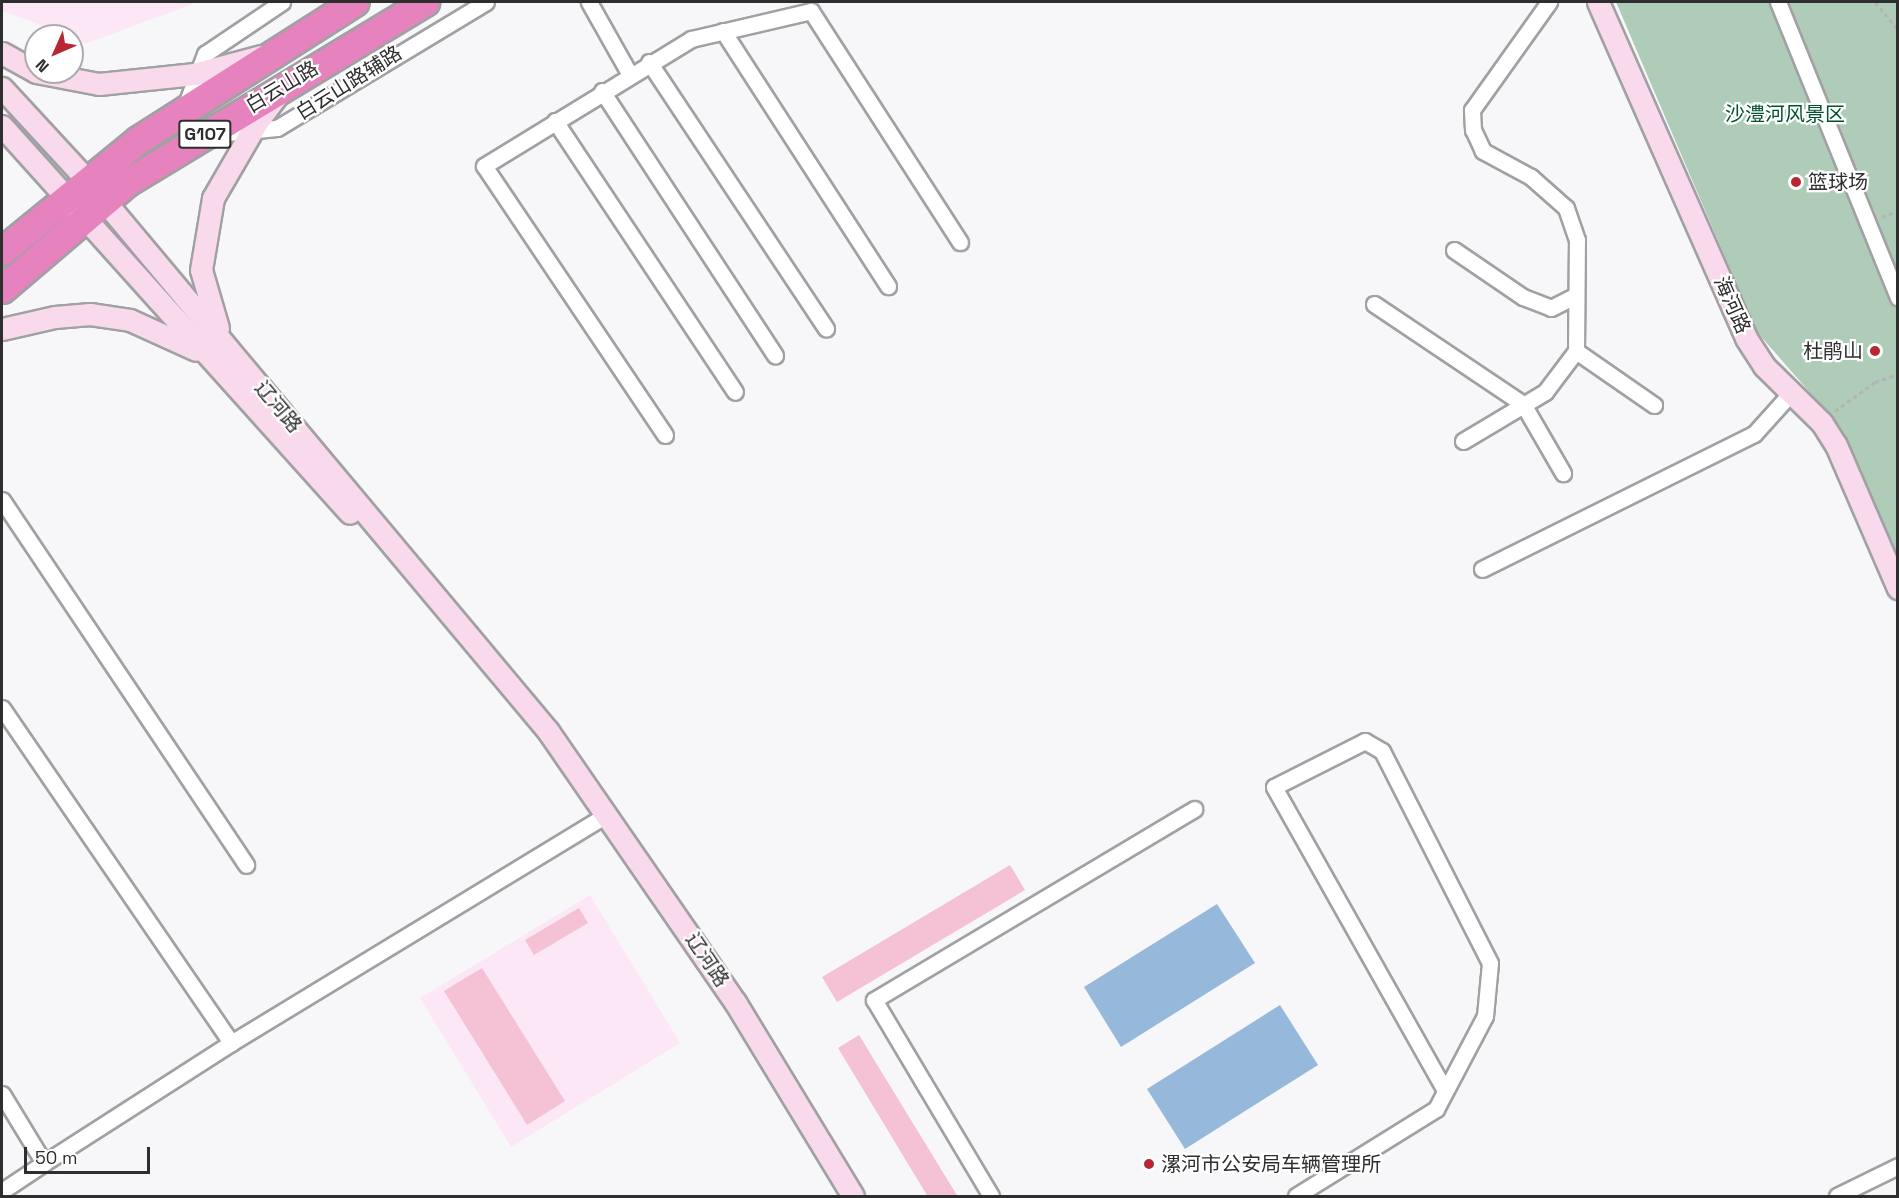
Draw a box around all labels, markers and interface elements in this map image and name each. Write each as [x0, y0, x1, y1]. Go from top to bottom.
north arrow [24, 24, 84, 84]
street label: 白云山路辅路 [292, 41, 406, 125]
text: N [31, 54, 54, 77]
street label: 白云山路 [242, 56, 322, 118]
park label: 沙澧河风景区 [1725, 102, 1845, 126]
road number: G107 [178, 119, 232, 149]
place label: 篮球场 [1808, 170, 1868, 194]
marker: 篮球场 [1789, 175, 1803, 189]
street label: 海河路 [1709, 273, 1755, 337]
place label: 杜鹃山 [1803, 339, 1863, 363]
marker: 杜鹃山 [1868, 344, 1882, 358]
street label: 辽河路 [250, 376, 306, 438]
street label: 辽河路 [680, 928, 734, 992]
scale bar [27, 1135, 153, 1173]
text: 50 m [35, 1146, 77, 1169]
place label: 漯河市公安局车辆管理所 [1161, 1152, 1381, 1176]
marker: 漯河市公安局车辆管理所 [1142, 1157, 1156, 1171]

